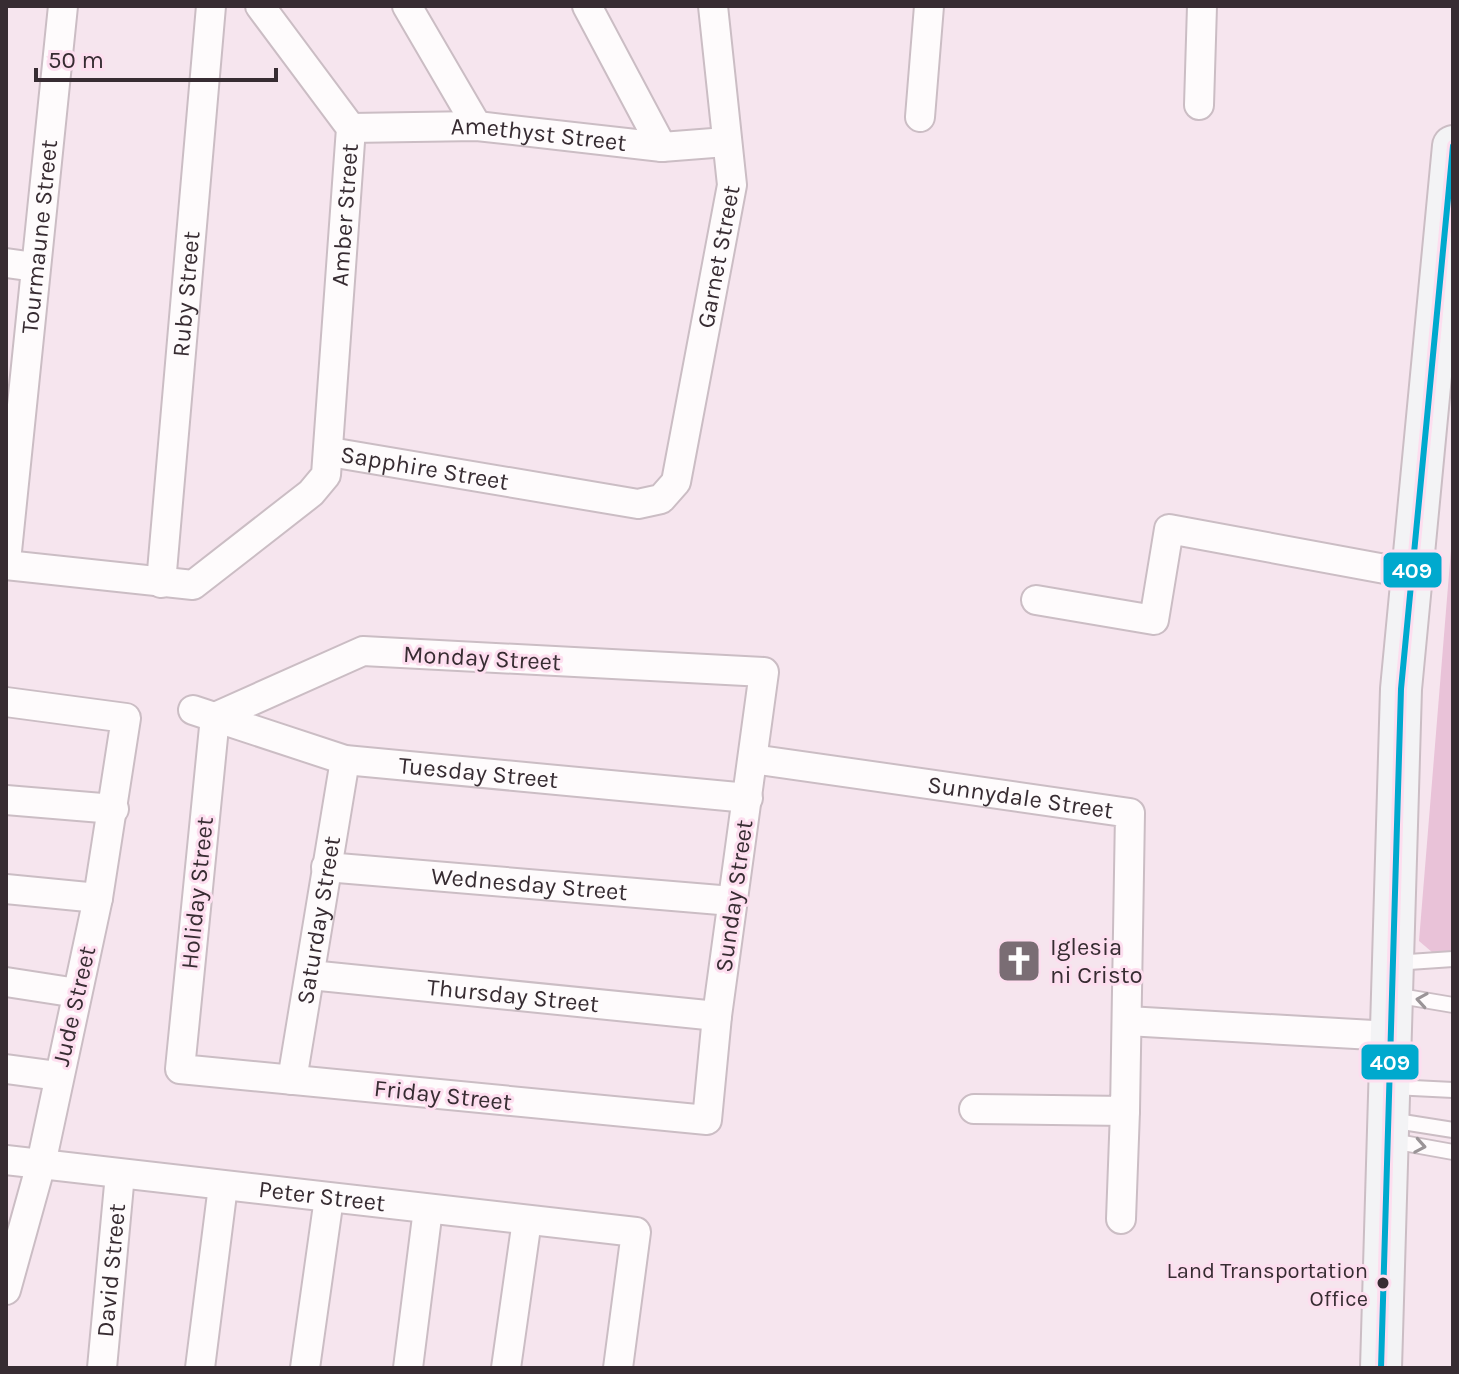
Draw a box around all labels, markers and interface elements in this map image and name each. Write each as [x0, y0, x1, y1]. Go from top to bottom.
scale bar [36, 32, 276, 82]
text: 50 m [48, 46, 104, 74]
street label: Amethyst Street [450, 112, 628, 157]
street label: Tourmaune Street [15, 138, 63, 335]
street label: Amber Street [326, 142, 364, 287]
street label: Garnet Street [691, 183, 746, 330]
street label: Ruby Street [167, 230, 205, 358]
street label: Sapphire Street [338, 440, 511, 496]
line badge: 409 [1382, 551, 1443, 589]
text: 409 [1392, 558, 1432, 584]
street label: Monday Street [402, 640, 562, 676]
street label: Tuesday Street [397, 751, 559, 794]
street label: Sunnydale Street [926, 770, 1115, 824]
street label: Holiday Street [175, 815, 219, 971]
street label: Sunday Street [709, 818, 759, 974]
street label: Saturday Street [291, 834, 346, 1006]
street label: Wednesday Street [430, 862, 629, 906]
place label: Iglesia ni Cristo [1050, 933, 1143, 989]
church icon: Iglesia ni Cristo [995, 937, 1043, 985]
street label: Jude Street [47, 943, 101, 1069]
street label: Thursday Street [426, 973, 600, 1018]
one-way arrow [1416, 992, 1429, 1009]
line badge: 409 [1360, 1043, 1420, 1081]
text: 409 [1370, 1050, 1410, 1076]
street label: Friday Street [373, 1074, 513, 1116]
one-way arrow [1413, 1137, 1427, 1154]
street label: Peter Street [257, 1175, 387, 1217]
street label: David Street [91, 1202, 131, 1338]
place label: Land Transportation Office [1166, 1258, 1368, 1312]
marker: Land Transportation Office [1375, 1275, 1391, 1291]

